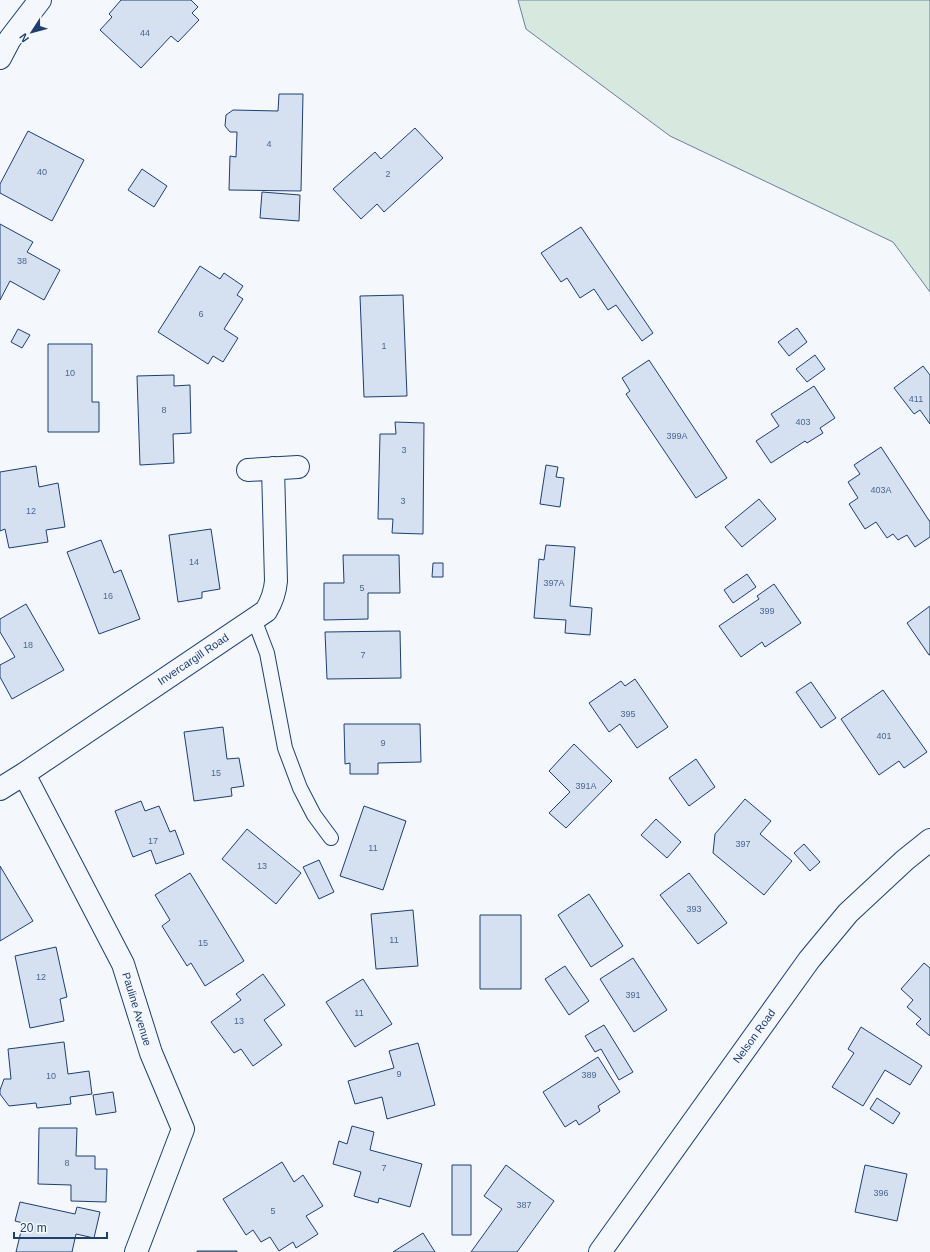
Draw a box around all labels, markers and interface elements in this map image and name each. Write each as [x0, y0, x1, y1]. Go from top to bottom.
north arrow [12, 12, 52, 52]
house number: 44 [140, 28, 150, 38]
text: N [17, 31, 31, 45]
house number: 4 [266, 139, 272, 149]
house number: 40 [37, 167, 47, 177]
house number: 2 [385, 169, 391, 179]
house number: 38 [17, 256, 27, 266]
house number: 6 [198, 309, 204, 319]
house number: 1 [381, 341, 387, 351]
house number: 10 [65, 368, 75, 378]
house number: 411 [909, 394, 923, 404]
house number: 8 [161, 405, 167, 415]
house number: 403 [795, 417, 811, 427]
house number: 399A [666, 431, 688, 441]
house number: 3 [401, 445, 407, 455]
house number: 403A [870, 485, 892, 495]
house number: 3 [400, 496, 406, 506]
house number: 12 [26, 506, 36, 516]
house number: 14 [189, 557, 199, 567]
house number: 397A [543, 578, 565, 588]
house number: 5 [359, 583, 365, 593]
house number: 16 [103, 591, 113, 601]
house number: 399 [759, 606, 775, 616]
street label: Invercargill Road [155, 631, 231, 687]
house number: 18 [23, 640, 33, 650]
house number: 7 [360, 650, 366, 660]
house number: 395 [620, 709, 636, 719]
house number: 401 [876, 731, 892, 741]
house number: 9 [380, 738, 386, 748]
house number: 15 [211, 768, 221, 778]
house number: 391A [575, 781, 597, 791]
house number: 17 [148, 836, 158, 846]
house number: 397 [735, 839, 751, 849]
house number: 11 [368, 843, 378, 853]
house number: 13 [257, 861, 267, 871]
house number: 393 [686, 904, 702, 914]
house number: 11 [389, 935, 399, 945]
house number: 15 [198, 938, 208, 948]
street label: Pauline Avenue [120, 971, 154, 1047]
house number: 12 [36, 972, 46, 982]
house number: 391 [625, 990, 641, 1000]
street label: Nelson Road [730, 1007, 778, 1065]
house number: 11 [354, 1008, 364, 1018]
house number: 13 [234, 1016, 244, 1026]
house number: 9 [396, 1069, 402, 1079]
house number: 389 [581, 1070, 597, 1080]
house number: 10 [46, 1071, 56, 1081]
house number: 8 [64, 1158, 70, 1168]
house number: 7 [381, 1163, 387, 1173]
house number: 396 [873, 1188, 889, 1198]
house number: 387 [516, 1200, 532, 1210]
house number: 5 [270, 1206, 276, 1216]
scale bar [14, 1214, 107, 1240]
text: 20 m [20, 1221, 47, 1235]

